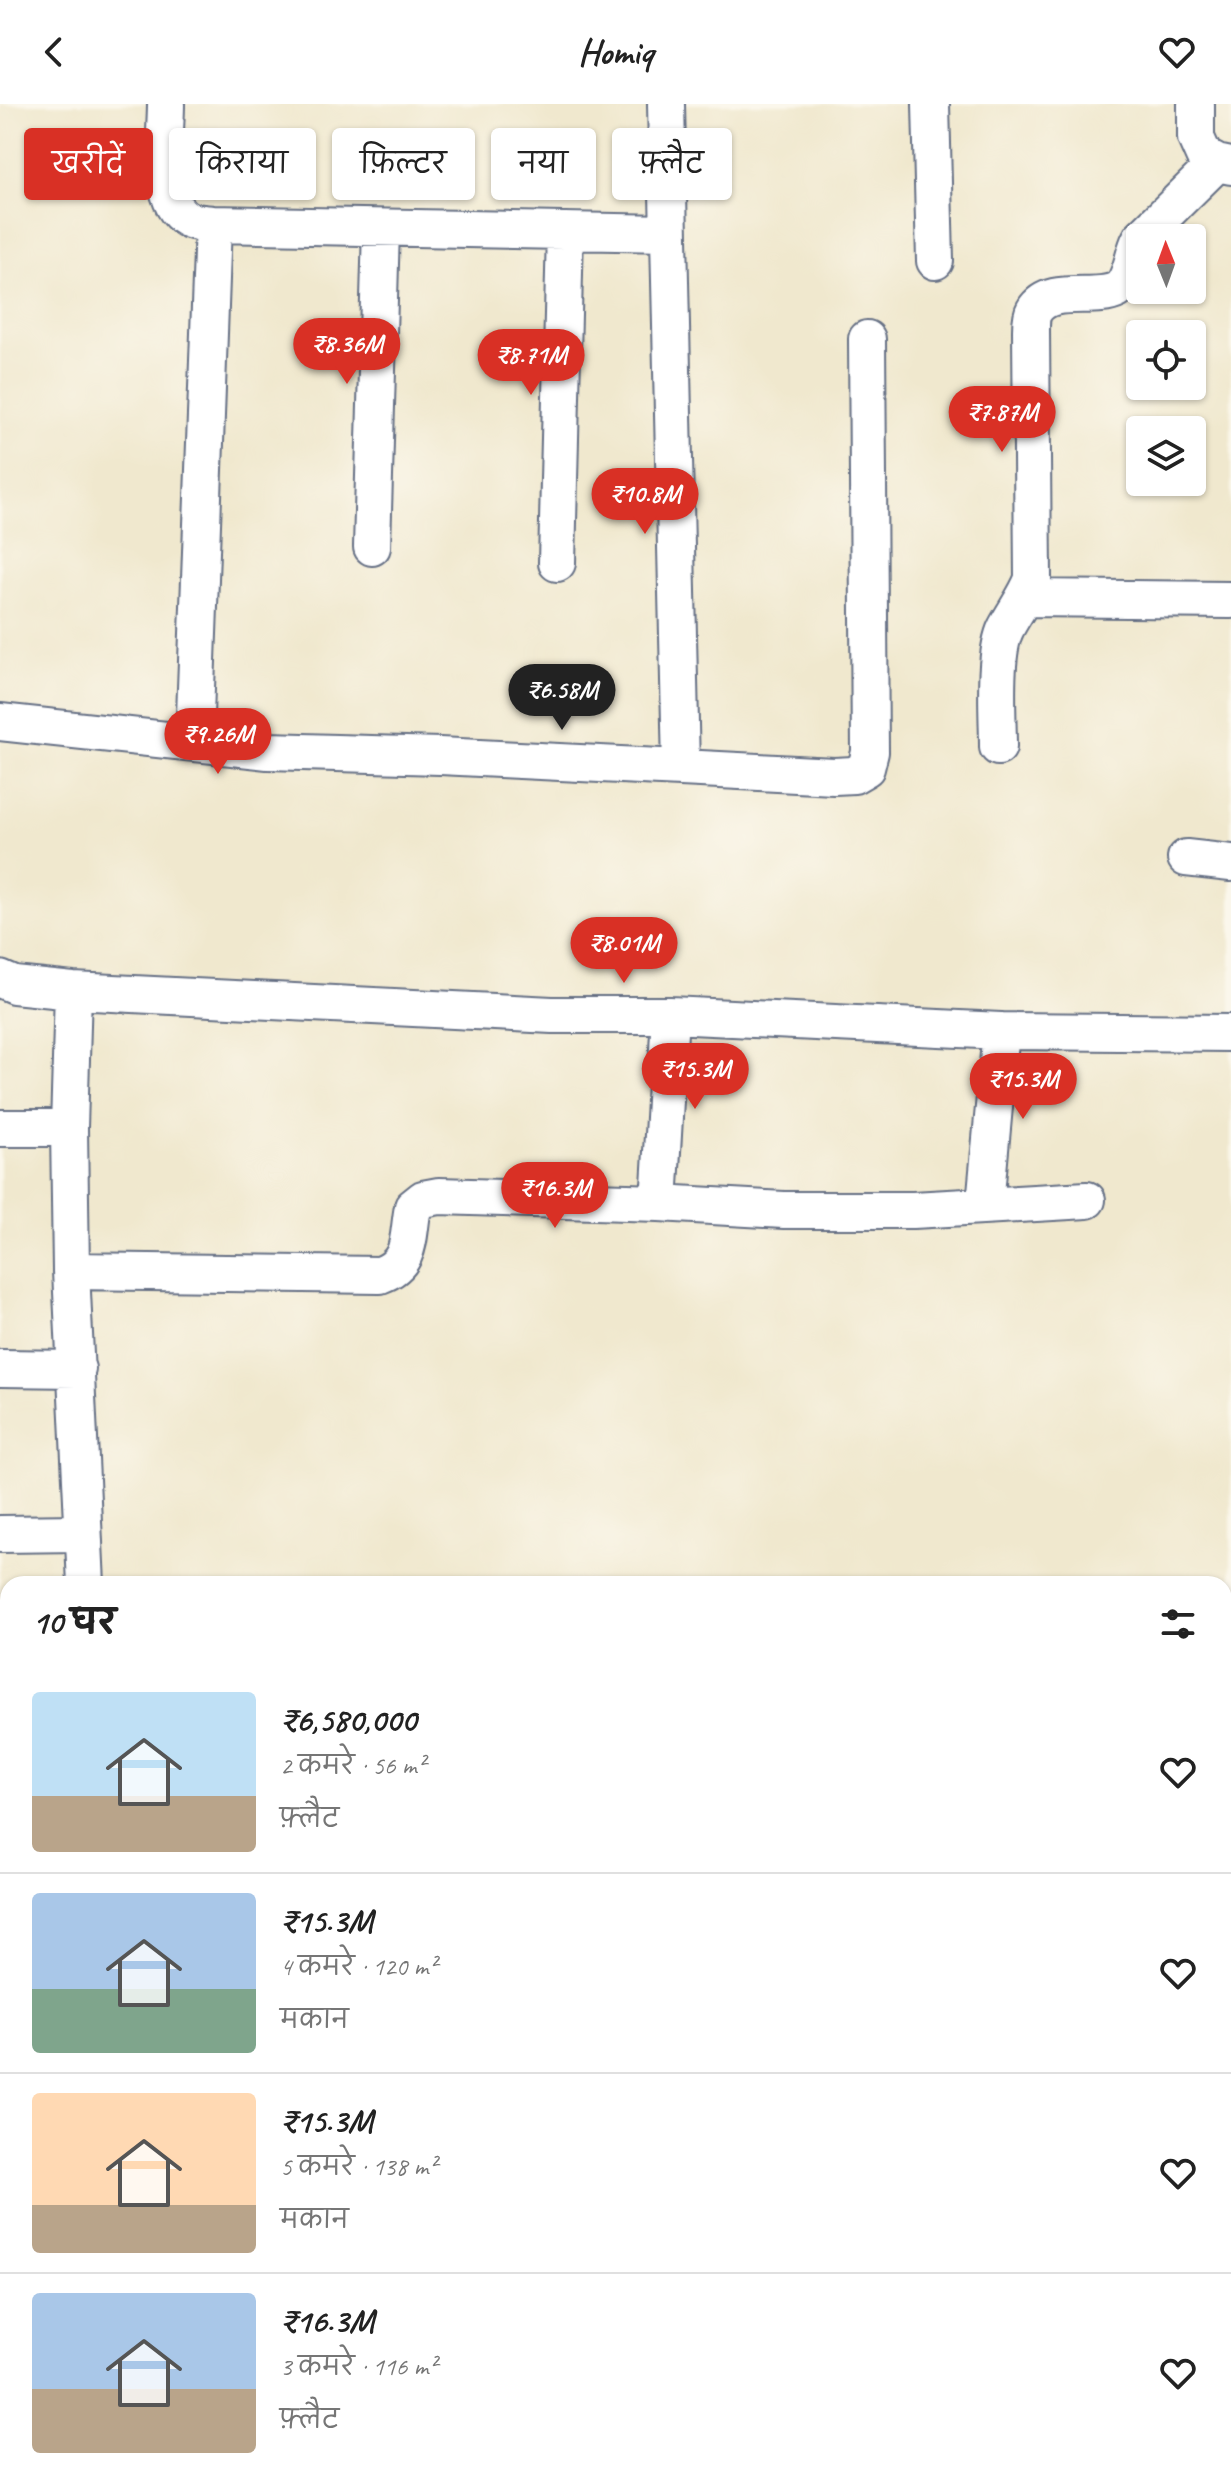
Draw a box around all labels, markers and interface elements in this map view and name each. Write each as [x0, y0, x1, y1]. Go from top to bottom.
text: Homiq [578, 29, 653, 75]
icon: back [32, 30, 76, 74]
icon: heart [1155, 30, 1199, 74]
chip: खरीदें [24, 128, 153, 200]
chip: किराया [169, 128, 316, 200]
chip: फ़िल्टर [332, 128, 475, 200]
chip: नया [491, 128, 596, 200]
chip: फ़्लैट [612, 128, 732, 200]
north arrow [1126, 224, 1206, 304]
map controls [1126, 224, 1206, 496]
pin: ₹8.36M [282, 318, 412, 386]
button: locate [1126, 320, 1206, 400]
text: ₹8.36M [311, 327, 383, 360]
pin: ₹8.71M [466, 329, 596, 397]
text: ₹8.71M [496, 338, 566, 371]
pin: ₹7.87M [937, 386, 1067, 454]
text: ₹7.87M [967, 395, 1037, 428]
button: layers [1126, 416, 1206, 496]
pin: ₹10.8M [580, 468, 710, 536]
text: ₹10.8M [610, 477, 680, 510]
pin: ₹6.58M [497, 664, 627, 732]
text: ₹6.58M [526, 673, 598, 706]
pin: ₹9.26M [153, 708, 283, 776]
text: ₹9.26M [182, 717, 254, 750]
pin: ₹8.01M [559, 917, 689, 985]
text: ₹8.01M [589, 926, 659, 959]
pin: ₹15.3M [630, 1043, 760, 1111]
text: ₹15.3M [660, 1052, 730, 1085]
pin: ₹15.3M [958, 1053, 1088, 1121]
text: ₹15.3M [988, 1062, 1058, 1095]
pin: ₹16.3M [490, 1162, 620, 1230]
text: ₹16.3M [519, 1171, 591, 1204]
text: 10 घर [32, 1600, 116, 1643]
icon: filters [1156, 1602, 1200, 1646]
text: ₹6,580,000 [280, 1698, 416, 1741]
icon: home [96, 1724, 192, 1820]
text: 2 कमरे · 56 m² [280, 1749, 425, 1782]
icon: heart [1156, 1750, 1200, 1794]
text: फ़्लैट [280, 1802, 339, 1835]
text: ₹15.3M [280, 1899, 372, 1942]
icon: home [96, 1925, 192, 2021]
text: 4 कमरे · 120 m² [280, 1950, 436, 1983]
icon: heart [1156, 1951, 1200, 1995]
text: मकान [280, 2003, 349, 2036]
text: ₹15.3M [280, 2099, 372, 2142]
icon: home [96, 2125, 192, 2221]
text: 5 कमरे · 138 m² [280, 2150, 436, 2183]
icon: heart [1156, 2151, 1200, 2195]
text: मकान [280, 2203, 349, 2236]
text: ₹16.3M [280, 2299, 373, 2342]
icon: home [96, 2325, 192, 2421]
text: 3 कमरे · 116 m² [280, 2350, 436, 2383]
icon: heart [1156, 2351, 1200, 2395]
text: फ़्लैट [280, 2403, 339, 2436]

